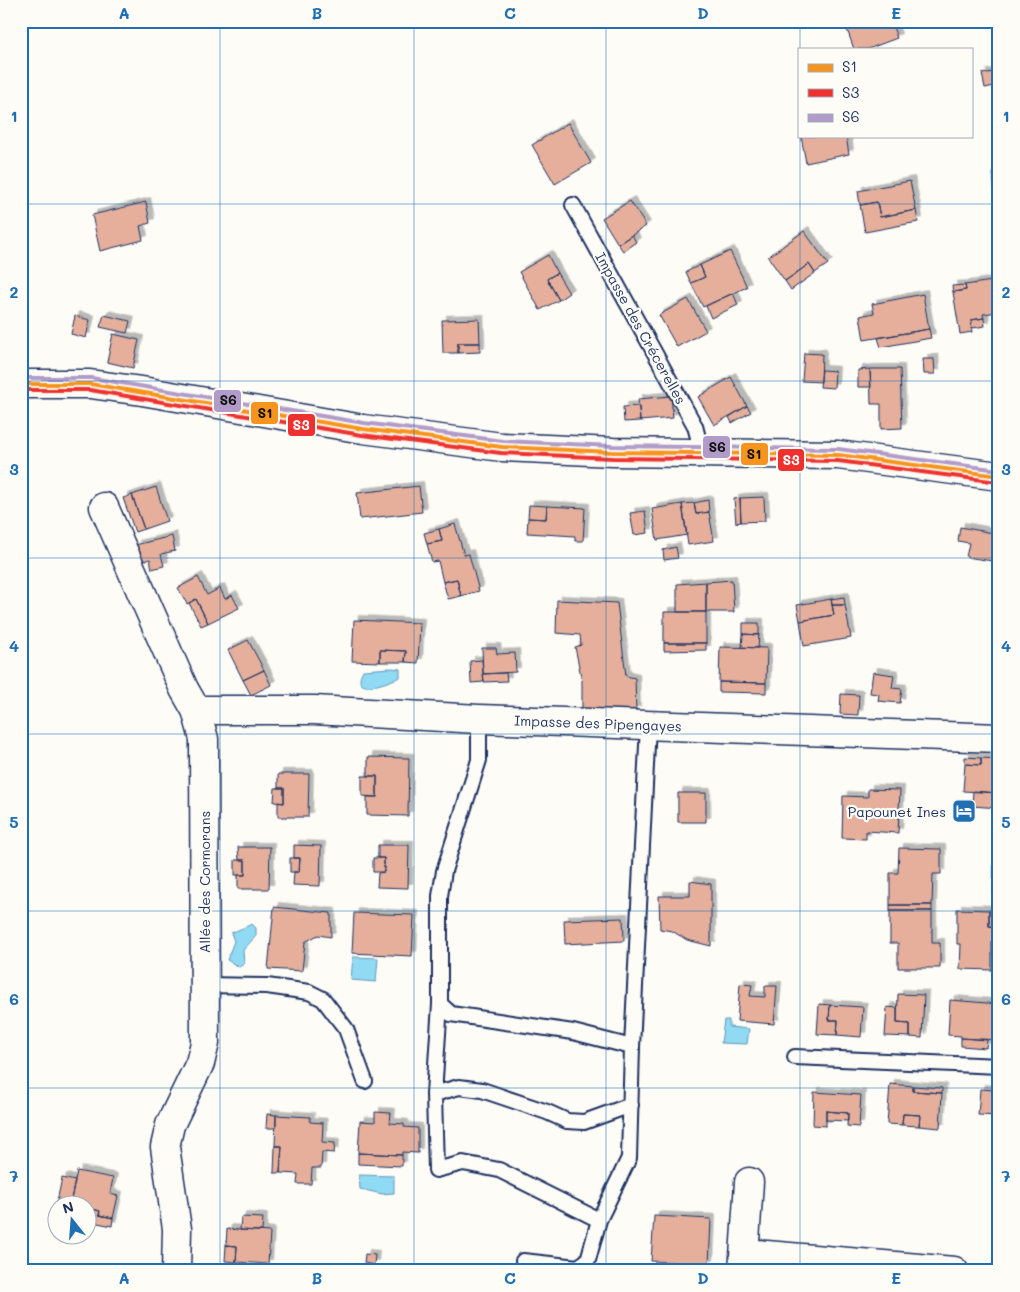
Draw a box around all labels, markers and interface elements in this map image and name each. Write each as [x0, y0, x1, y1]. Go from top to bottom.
text: A [118, 2, 130, 23]
text: B [312, 2, 322, 23]
text: C [504, 2, 516, 23]
text: D [697, 2, 709, 23]
text: E [891, 2, 901, 23]
legend [798, 48, 972, 138]
text: S1 [842, 56, 857, 76]
text: S3 [842, 82, 859, 102]
text: 1 [10, 105, 18, 126]
text: 1 [1002, 105, 1010, 126]
text: S6 [842, 106, 860, 126]
street label: Impasse des Crécerelles [591, 249, 691, 407]
text: 2 [10, 281, 19, 302]
text: 2 [1002, 281, 1011, 302]
line badge: S6 [213, 389, 242, 413]
text: S6 [219, 390, 237, 409]
line badge: S1 [250, 401, 279, 425]
text: S1 [258, 403, 272, 422]
line badge: S3 [287, 413, 316, 437]
text: S3 [292, 415, 310, 434]
line badge: S6 [702, 435, 731, 459]
text: S6 [708, 437, 726, 456]
line badge: S1 [740, 442, 769, 466]
text: S1 [747, 444, 761, 463]
line badge: S3 [777, 448, 805, 472]
text: S3 [782, 450, 800, 469]
text: 3 [9, 458, 19, 479]
text: 3 [1001, 458, 1011, 479]
text: 4 [9, 635, 19, 656]
text: 4 [1001, 635, 1011, 656]
street label: Impasse des Pipengayes [514, 711, 682, 735]
hotel icon: Papounet Ines [951, 798, 977, 824]
place label: Papounet Ines [848, 802, 946, 821]
text: 5 [9, 811, 19, 832]
street label: Allée des Cormorans [195, 811, 214, 953]
text: 5 [1001, 811, 1011, 832]
text: 6 [9, 988, 19, 1009]
text: 6 [1001, 988, 1011, 1009]
text: 7 [10, 1165, 19, 1186]
text: 7 [1002, 1165, 1011, 1186]
north arrow [48, 1194, 98, 1244]
text: N [60, 1196, 76, 1218]
text: A [118, 1267, 130, 1288]
text: B [312, 1267, 322, 1288]
text: C [504, 1267, 516, 1288]
text: D [697, 1267, 709, 1288]
text: E [891, 1267, 901, 1288]

